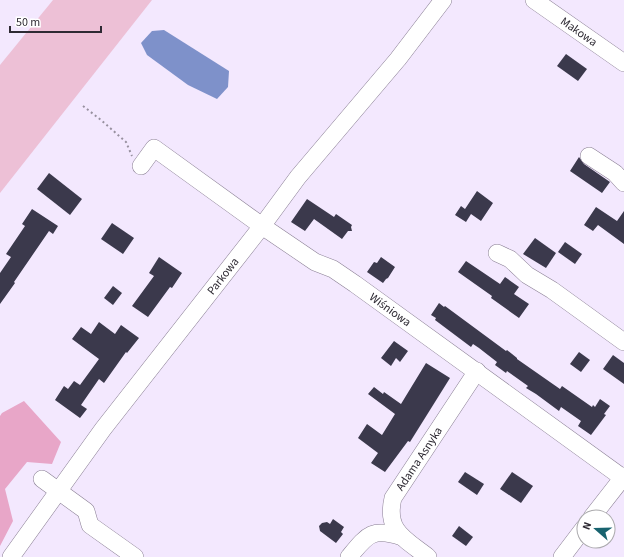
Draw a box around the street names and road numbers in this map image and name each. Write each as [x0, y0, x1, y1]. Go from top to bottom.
street label: Makowa [557, 13, 601, 50]
street label: Parkowa [203, 254, 243, 298]
street label: Wiśniowa [366, 289, 415, 331]
street label: Adama Asnyka [392, 423, 446, 494]

